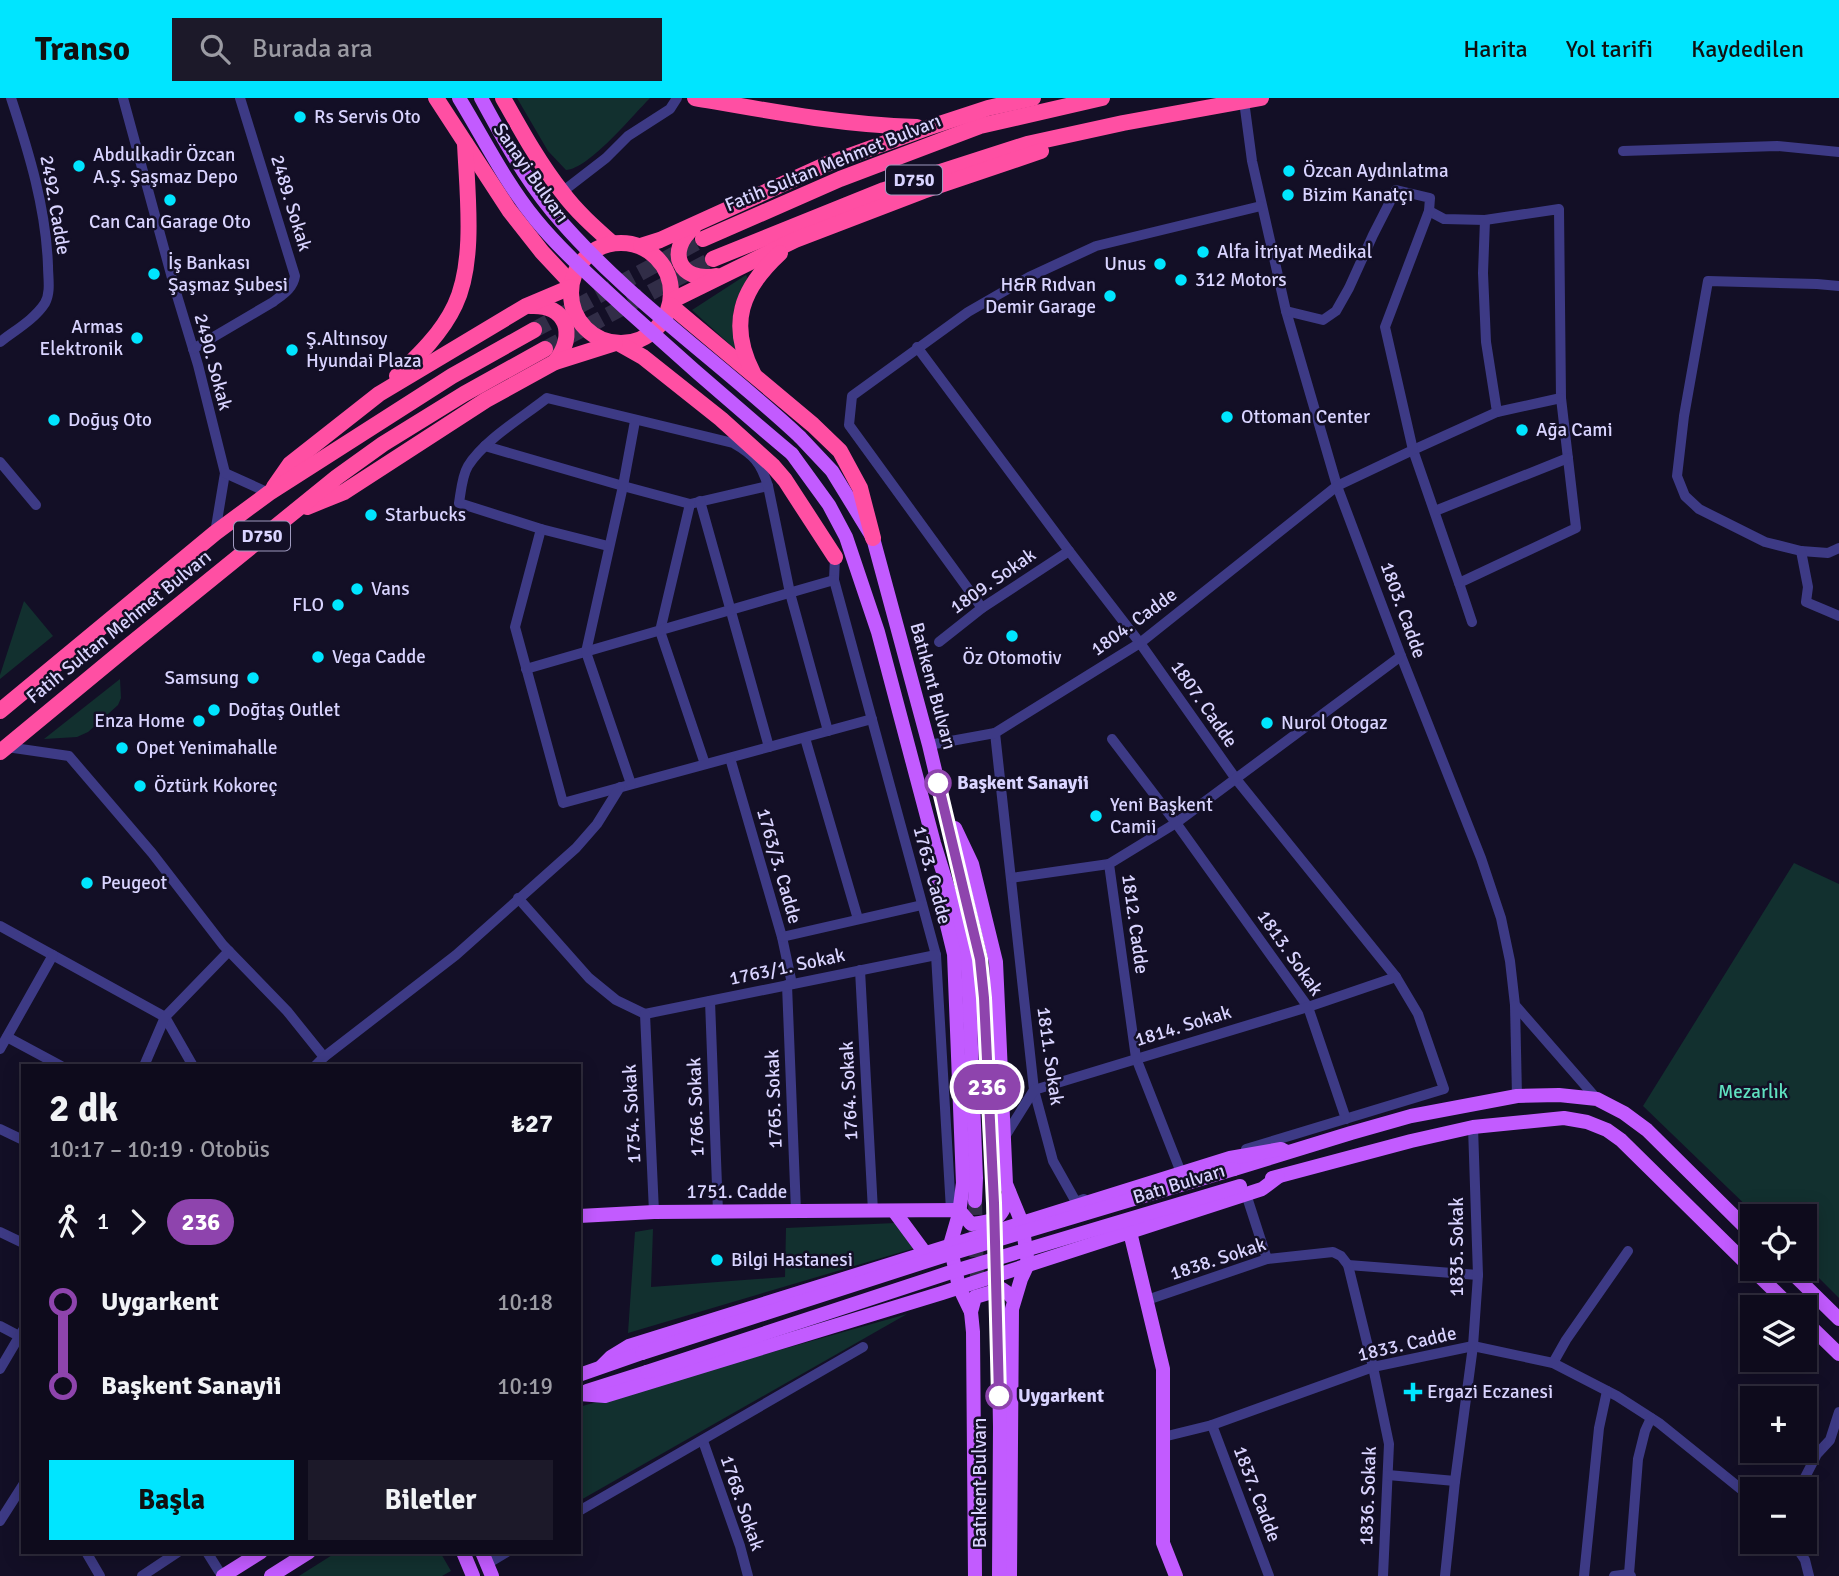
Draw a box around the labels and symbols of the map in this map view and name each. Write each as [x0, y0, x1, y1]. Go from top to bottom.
place label: Rs Servis Oto [314, 105, 421, 129]
marker: Rs Servis Oto [292, 109, 308, 125]
street label: Fatih Sultan Mehmet Bulvarı [721, 109, 945, 217]
street label: Sanayi Bulvarı [488, 118, 574, 228]
place label: Abdulkadir Özcan A.Ş. Şaşmaz Depo [93, 143, 238, 189]
street label: 2489. Sokak [265, 152, 317, 254]
street label: 2492. Cadde [34, 153, 76, 257]
marker: Abdulkadir Özcan A.Ş. Şaşmaz Depo [71, 158, 87, 174]
place label: Özcan Aydınlatma [1303, 159, 1449, 183]
marker: Özcan Aydınlatma [1281, 163, 1297, 179]
road number: D750 [886, 166, 942, 194]
place label: Bizim Kanatçı [1302, 183, 1413, 207]
marker: Bizim Kanatçı [1280, 187, 1296, 203]
marker: Can Can Garage Oto [162, 192, 178, 208]
place label: Can Can Garage Oto [89, 210, 251, 234]
place label: Alfa İtriyat Medikal [1217, 240, 1372, 264]
marker: Alfa İtriyat Medikal [1195, 244, 1211, 260]
place label: İş Bankası Şaşmaz Şubesi [168, 251, 288, 297]
place label: Unus [1104, 252, 1146, 276]
marker: Unus [1152, 256, 1168, 272]
marker: İş Bankası Şaşmaz Şubesi [146, 266, 162, 282]
place label: 312 Motors [1195, 268, 1287, 292]
marker: 312 Motors [1173, 272, 1189, 288]
place label: H&R Rıdvan Demir Garage [985, 273, 1096, 319]
marker: H&R Rıdvan Demir Garage [1102, 288, 1118, 304]
street label: 2490. Sokak [189, 311, 238, 414]
place label: Armas Elektronik [40, 315, 123, 361]
place label: Ş.Altınsoy Hyundai Plaza [306, 327, 422, 373]
marker: Armas Elektronik [129, 330, 145, 346]
marker: Ş.Altınsoy Hyundai Plaza [284, 342, 300, 358]
place label: Ottoman Center [1241, 405, 1370, 429]
place label: Doğuş Oto [68, 408, 152, 432]
marker: Ottoman Center [1219, 409, 1235, 425]
marker: Doğuş Oto [46, 412, 62, 428]
place label: Ağa Cami [1536, 418, 1613, 442]
marker: Ağa Cami [1514, 422, 1530, 438]
place label: Starbucks [385, 503, 466, 527]
marker: Starbucks [363, 507, 379, 523]
road number: D750 [234, 522, 290, 550]
street label: 1809. Sokak [945, 542, 1041, 619]
street label: Fatih Sultan Mehmet Bulvarı [22, 545, 216, 709]
street label: 1803. Cadde [1374, 559, 1432, 661]
place label: Vans [371, 577, 409, 601]
marker: Vans [349, 581, 365, 597]
street label: 1804. Cadde [1086, 583, 1182, 661]
place label: FLO [292, 593, 324, 617]
marker: FLO [330, 597, 346, 613]
street label: Batıkent Bulvarı [904, 620, 962, 752]
marker: Öz Otomotiv [1004, 628, 1020, 644]
place label: Vega Cadde [332, 645, 426, 669]
place label: Öz Otomotiv [963, 646, 1062, 670]
marker: Vega Cadde [310, 649, 326, 665]
street label: 1807. Cadde [1165, 656, 1243, 752]
place label: Samsung [165, 666, 239, 690]
marker: Samsung [245, 670, 261, 686]
place label: Doğtaş Outlet [228, 698, 340, 722]
marker: Doğtaş Outlet [206, 702, 222, 718]
place label: Enza Home [94, 709, 185, 733]
place label: Nurol Otogaz [1281, 711, 1388, 735]
marker: Enza Home [191, 713, 207, 729]
marker: Nurol Otogaz [1259, 715, 1275, 731]
place label: Opet Yenimahalle [136, 736, 277, 760]
marker: Opet Yenimahalle [114, 740, 130, 756]
marker: Başkent Sanayii [925, 770, 951, 796]
place label: Başkent Sanayii [957, 771, 1089, 795]
place label: Öztürk Kokoreç [154, 774, 277, 798]
marker: Öztürk Kokoreç [132, 778, 148, 794]
place label: Yeni Başkent Camii [1110, 793, 1213, 839]
street label: 1763/3. Cadde [751, 805, 807, 927]
marker: Yeni Başkent Camii [1088, 808, 1104, 824]
street label: 1763. Cadde [907, 823, 957, 927]
place label: Peugeot [101, 871, 167, 895]
street label: 1812. Cadde [1116, 872, 1154, 976]
marker: Peugeot [79, 875, 95, 891]
street label: 1813. Sokak [1252, 905, 1329, 1001]
street label: 1763/1. Sokak [727, 943, 847, 991]
street label: 1814. Sokak [1132, 1000, 1234, 1052]
street label: 1811. Sokak [1031, 1005, 1069, 1107]
street label: 1764. Sokak [834, 1040, 864, 1141]
street label: 1765. Sokak [760, 1048, 788, 1149]
street label: 1766. Sokak [682, 1056, 710, 1157]
street label: 1754. Sokak [617, 1063, 647, 1164]
line badge: 236 [947, 1064, 1027, 1110]
park label: Mezarlık [1718, 1080, 1789, 1104]
street label: Batı Bulvarı [1130, 1159, 1228, 1209]
street label: 1751. Cadde [687, 1180, 787, 1204]
street label: 1835. Sokak [1445, 1197, 1469, 1297]
street label: 1838. Sokak [1167, 1232, 1269, 1286]
place label: Bilgi Hastanesi [731, 1248, 853, 1272]
marker: Bilgi Hastanesi [709, 1252, 725, 1268]
street label: 1833. Cadde [1355, 1321, 1459, 1367]
place label: Ergazi Eczanesi [1427, 1380, 1553, 1404]
marker: Uygarkent [986, 1383, 1012, 1409]
place label: Uygarkent [1018, 1384, 1104, 1408]
marker: Ergazi Eczanesi [1405, 1384, 1421, 1400]
street label: Batıkent Bulvarı [968, 1418, 992, 1548]
street label: 1837. Cadde [1228, 1443, 1286, 1545]
street label: 1836. Sokak [1354, 1445, 1382, 1546]
street label: 1768. Sokak [714, 1452, 770, 1554]

